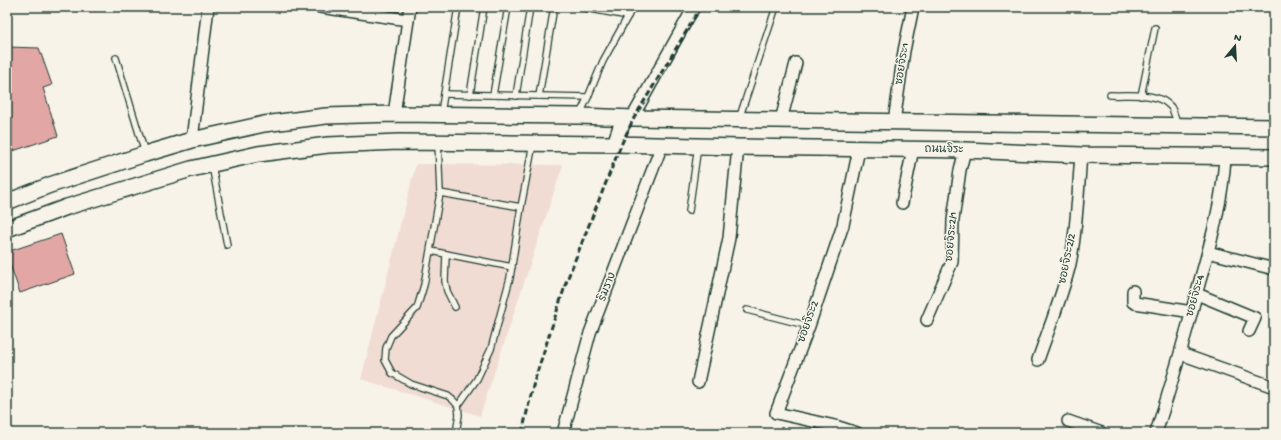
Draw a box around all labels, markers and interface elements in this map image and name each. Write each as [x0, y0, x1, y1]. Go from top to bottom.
north arrow [1215, 26, 1255, 66]
text: N [1232, 32, 1243, 45]
street label: ซอยจิระ1 [891, 42, 912, 86]
street label: ถนนจิระ [924, 141, 964, 156]
street label: ซอยจิระ2/1 [941, 211, 960, 263]
street label: ซอยจิระ2/2 [1054, 231, 1079, 285]
street label: ริมราง [594, 270, 619, 303]
street label: ซอยจิระ4 [1182, 272, 1208, 318]
street label: ซอยจิระ2 [793, 298, 822, 344]

